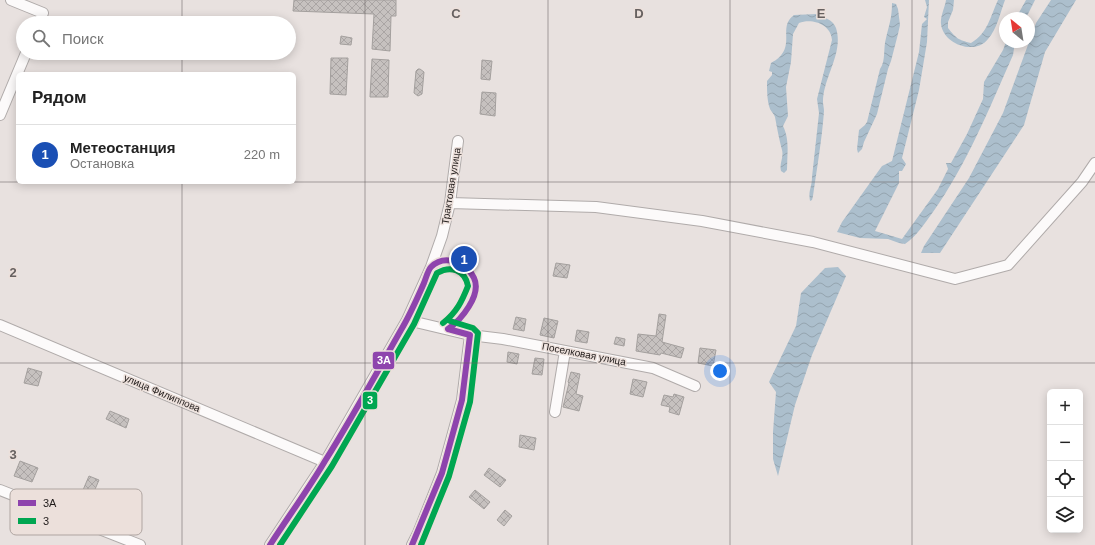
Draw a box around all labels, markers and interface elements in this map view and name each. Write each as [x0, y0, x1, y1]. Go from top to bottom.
text: C [451, 6, 461, 21]
text: D [634, 6, 644, 21]
text: E [817, 6, 826, 21]
north arrow [999, 12, 1035, 48]
search box [16, 16, 296, 60]
icon: search [30, 27, 52, 49]
text: Поиск [62, 30, 104, 47]
text: Рядом [32, 88, 87, 107]
text: Метеостанция [70, 139, 176, 156]
street label: Трактовая улица [439, 146, 463, 225]
text: 1 [41, 147, 49, 162]
text: 220 m [244, 147, 280, 162]
text: Остановка [70, 156, 134, 171]
pin: 1 [451, 244, 477, 274]
text: 2 [9, 265, 17, 280]
street label: Поселковая улица [541, 340, 627, 368]
line badge: 3А [372, 351, 395, 370]
text: 3А [377, 354, 391, 366]
your location [710, 361, 730, 381]
street label: улица Филиппова [122, 372, 202, 414]
map controls [1047, 389, 1083, 533]
button: + [1047, 389, 1083, 425]
line badge: 3 [362, 391, 378, 410]
text: 3 [367, 394, 373, 406]
button: − [1047, 425, 1083, 461]
text: 3 [9, 447, 17, 462]
button: locate [1047, 461, 1083, 497]
legend [10, 489, 142, 535]
text: 3А [43, 497, 57, 509]
button: layers [1047, 497, 1083, 533]
text: 3 [43, 515, 49, 527]

